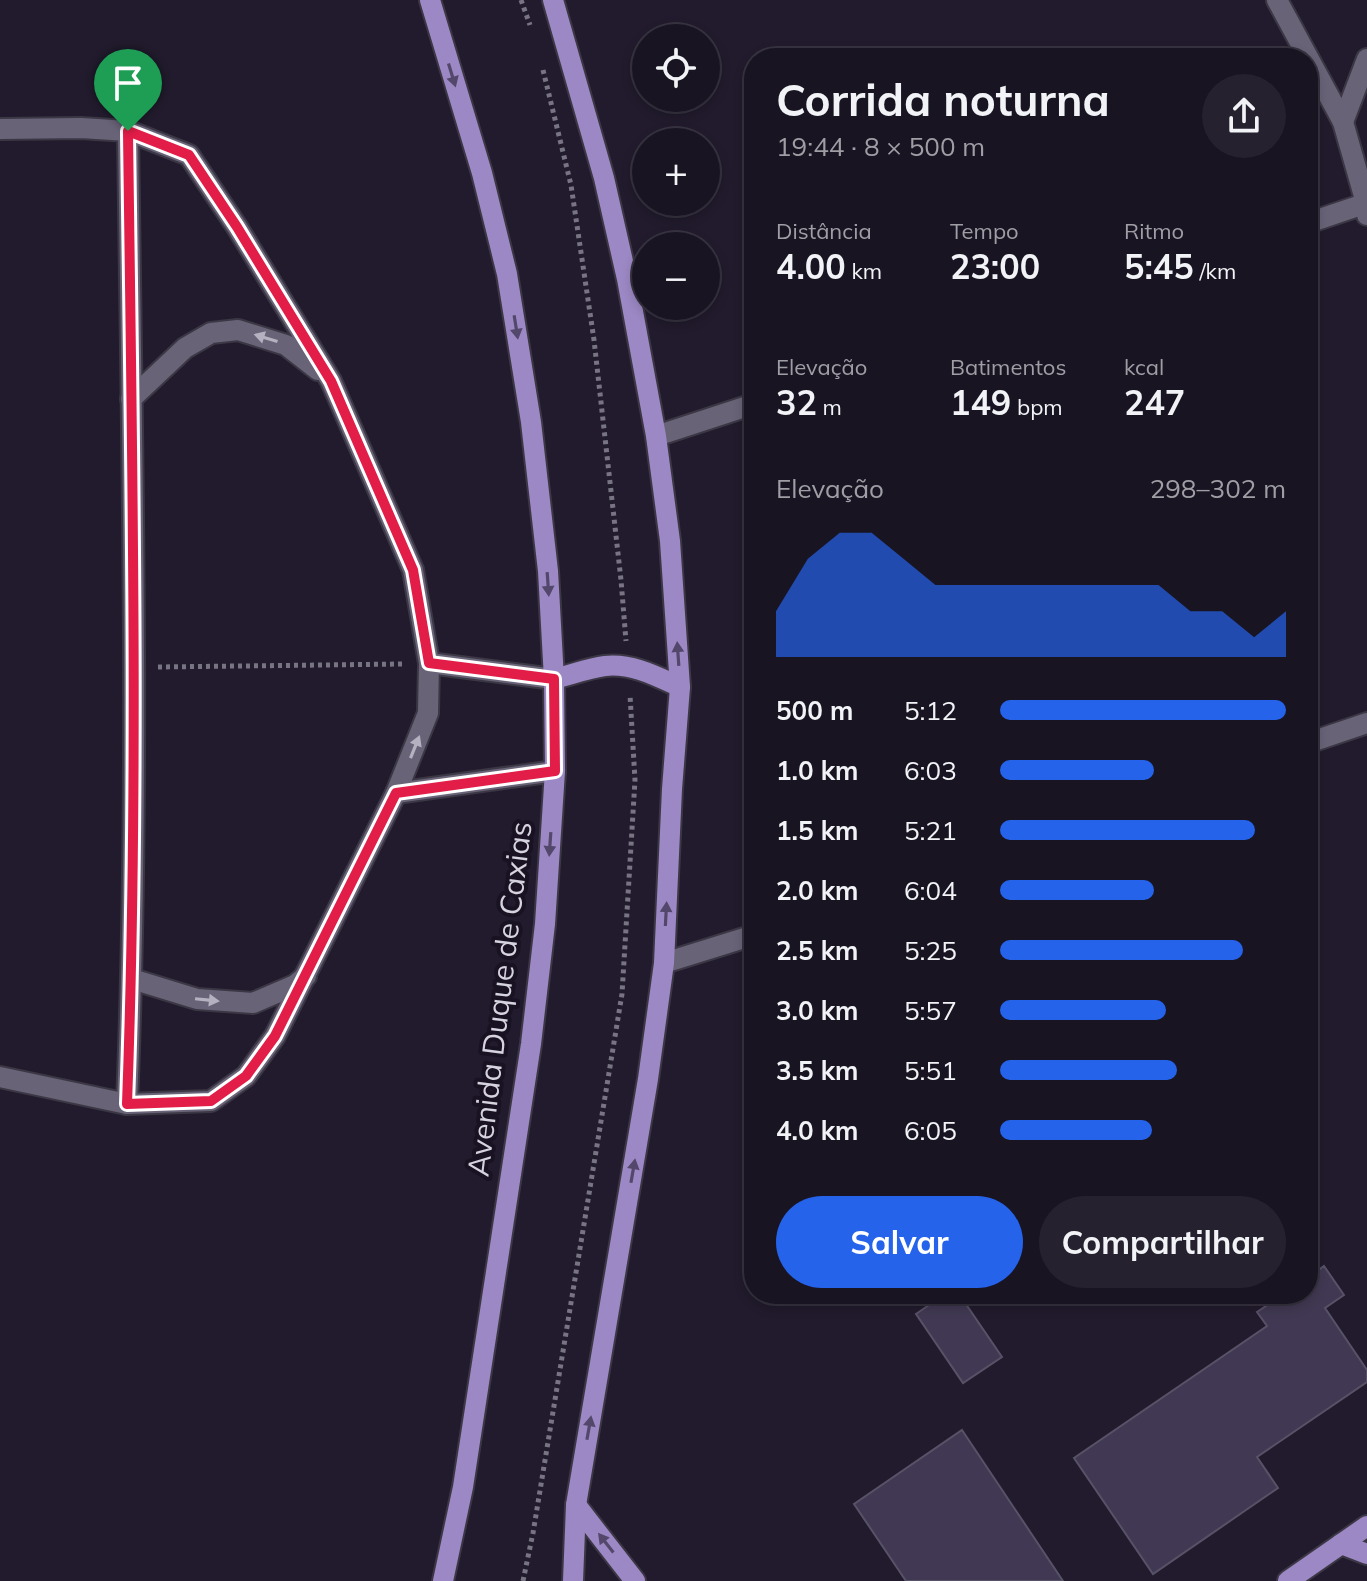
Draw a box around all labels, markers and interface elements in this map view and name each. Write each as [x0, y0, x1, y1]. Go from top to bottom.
map controls [632, 24, 720, 320]
button: locate [632, 24, 720, 112]
pin [94, 49, 162, 131]
icon: arrive [106, 61, 150, 105]
one-way arrow [446, 63, 459, 87]
text: Corrida noturna [776, 72, 1110, 127]
button: share [1202, 74, 1286, 158]
button: + [632, 128, 720, 216]
text: 19:44 · 8 × 500 m [776, 130, 985, 163]
text: Distância [776, 217, 872, 245]
text: Tempo [950, 217, 1019, 245]
text: Ritmo [1124, 217, 1184, 245]
button: − [632, 232, 720, 320]
text: 4.00 [776, 245, 846, 288]
text: 23:00 [950, 245, 1040, 288]
text: 5:45 [1124, 245, 1194, 288]
text: km [846, 257, 882, 285]
text: /km [1194, 257, 1236, 285]
one-way arrow [510, 314, 523, 339]
one-way arrow [254, 332, 278, 344]
text: Elevação [776, 353, 867, 381]
text: Batimentos [950, 353, 1066, 381]
text: kcal [1124, 353, 1164, 381]
text: 32 [776, 381, 817, 424]
text: 149 [950, 381, 1011, 424]
text: 247 [1124, 381, 1185, 424]
text: m [817, 393, 842, 421]
text: bpm [1011, 393, 1063, 421]
text: Elevação [776, 472, 884, 505]
text: 298–302 m [1150, 472, 1286, 505]
one-way arrow [542, 572, 555, 597]
one-way arrow [671, 641, 684, 666]
text: 500 m [776, 694, 853, 727]
text: 5:12 [904, 694, 957, 727]
one-way arrow [409, 735, 422, 759]
text: 1.0 km [776, 754, 859, 787]
text: 6:03 [904, 754, 957, 787]
text: 1.5 km [776, 814, 859, 847]
text: 5:21 [904, 814, 957, 847]
street label: Avenida Duque de Caxias [458, 819, 540, 1178]
one-way arrow [543, 832, 556, 857]
text: 2.0 km [776, 874, 859, 907]
text: 6:04 [904, 874, 957, 907]
one-way arrow [660, 901, 673, 926]
text: 2.5 km [776, 934, 859, 967]
text: 5:25 [904, 934, 957, 967]
one-way arrow [195, 993, 220, 1006]
text: 3.0 km [776, 994, 859, 1027]
text: 5:57 [904, 994, 957, 1027]
text: 3.5 km [776, 1054, 859, 1087]
text: 5:51 [904, 1054, 957, 1087]
text: 4.0 km [776, 1114, 859, 1147]
text: 6:05 [904, 1114, 957, 1147]
one-way arrow [627, 1159, 639, 1184]
button: Salvar [776, 1196, 1023, 1288]
button: Compartilhar [1039, 1196, 1286, 1288]
one-way arrow [583, 1415, 596, 1440]
one-way arrow [598, 1533, 614, 1553]

